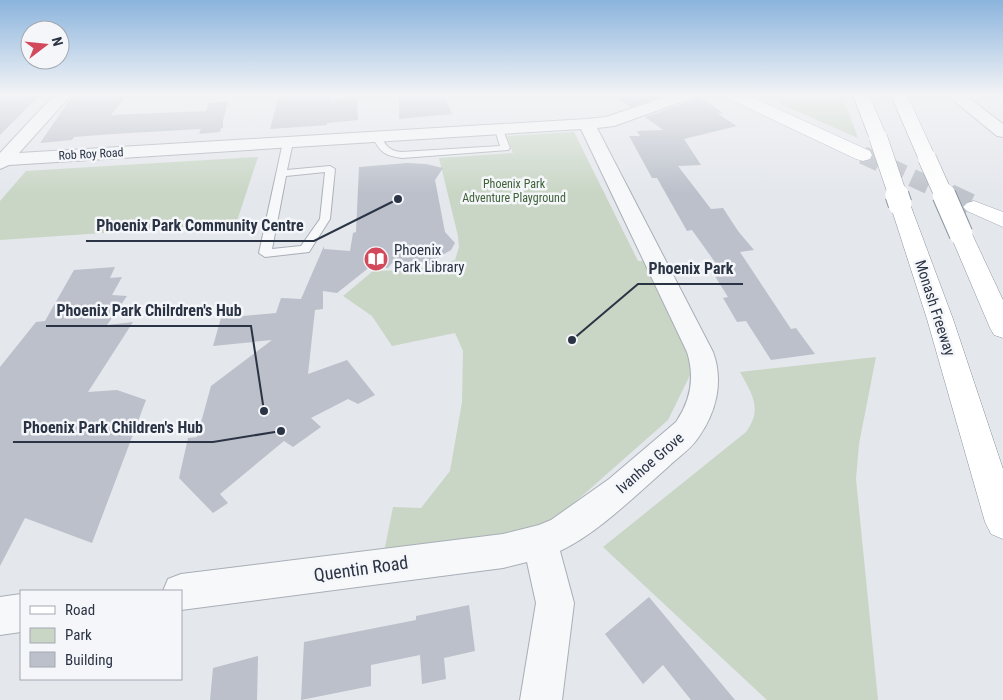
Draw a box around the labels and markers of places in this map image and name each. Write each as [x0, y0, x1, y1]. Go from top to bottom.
callout: Phoenix Park Community Centre [86, 210, 314, 241]
place label: Phoenix Park Library [394, 241, 465, 276]
library icon: Phoenix Park Library [363, 246, 389, 272]
callout: Phoenix Park [638, 253, 743, 284]
callout: Phoenix Park Chilrdren's Hub [46, 295, 251, 326]
callout: Phoenix Park Children's Hub [13, 411, 213, 442]

